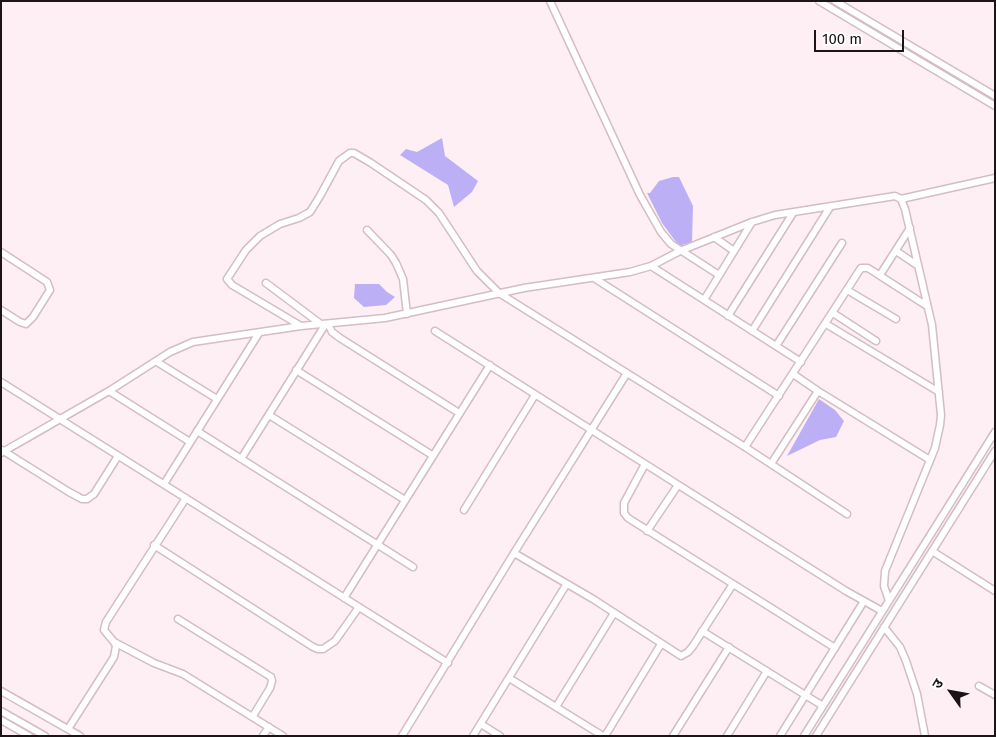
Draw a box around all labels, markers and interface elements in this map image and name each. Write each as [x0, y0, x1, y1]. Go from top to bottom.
scale bar [816, 20, 906, 52]
text: 100 m [822, 30, 862, 48]
north arrow [926, 667, 976, 717]
text: उ [928, 676, 947, 692]

